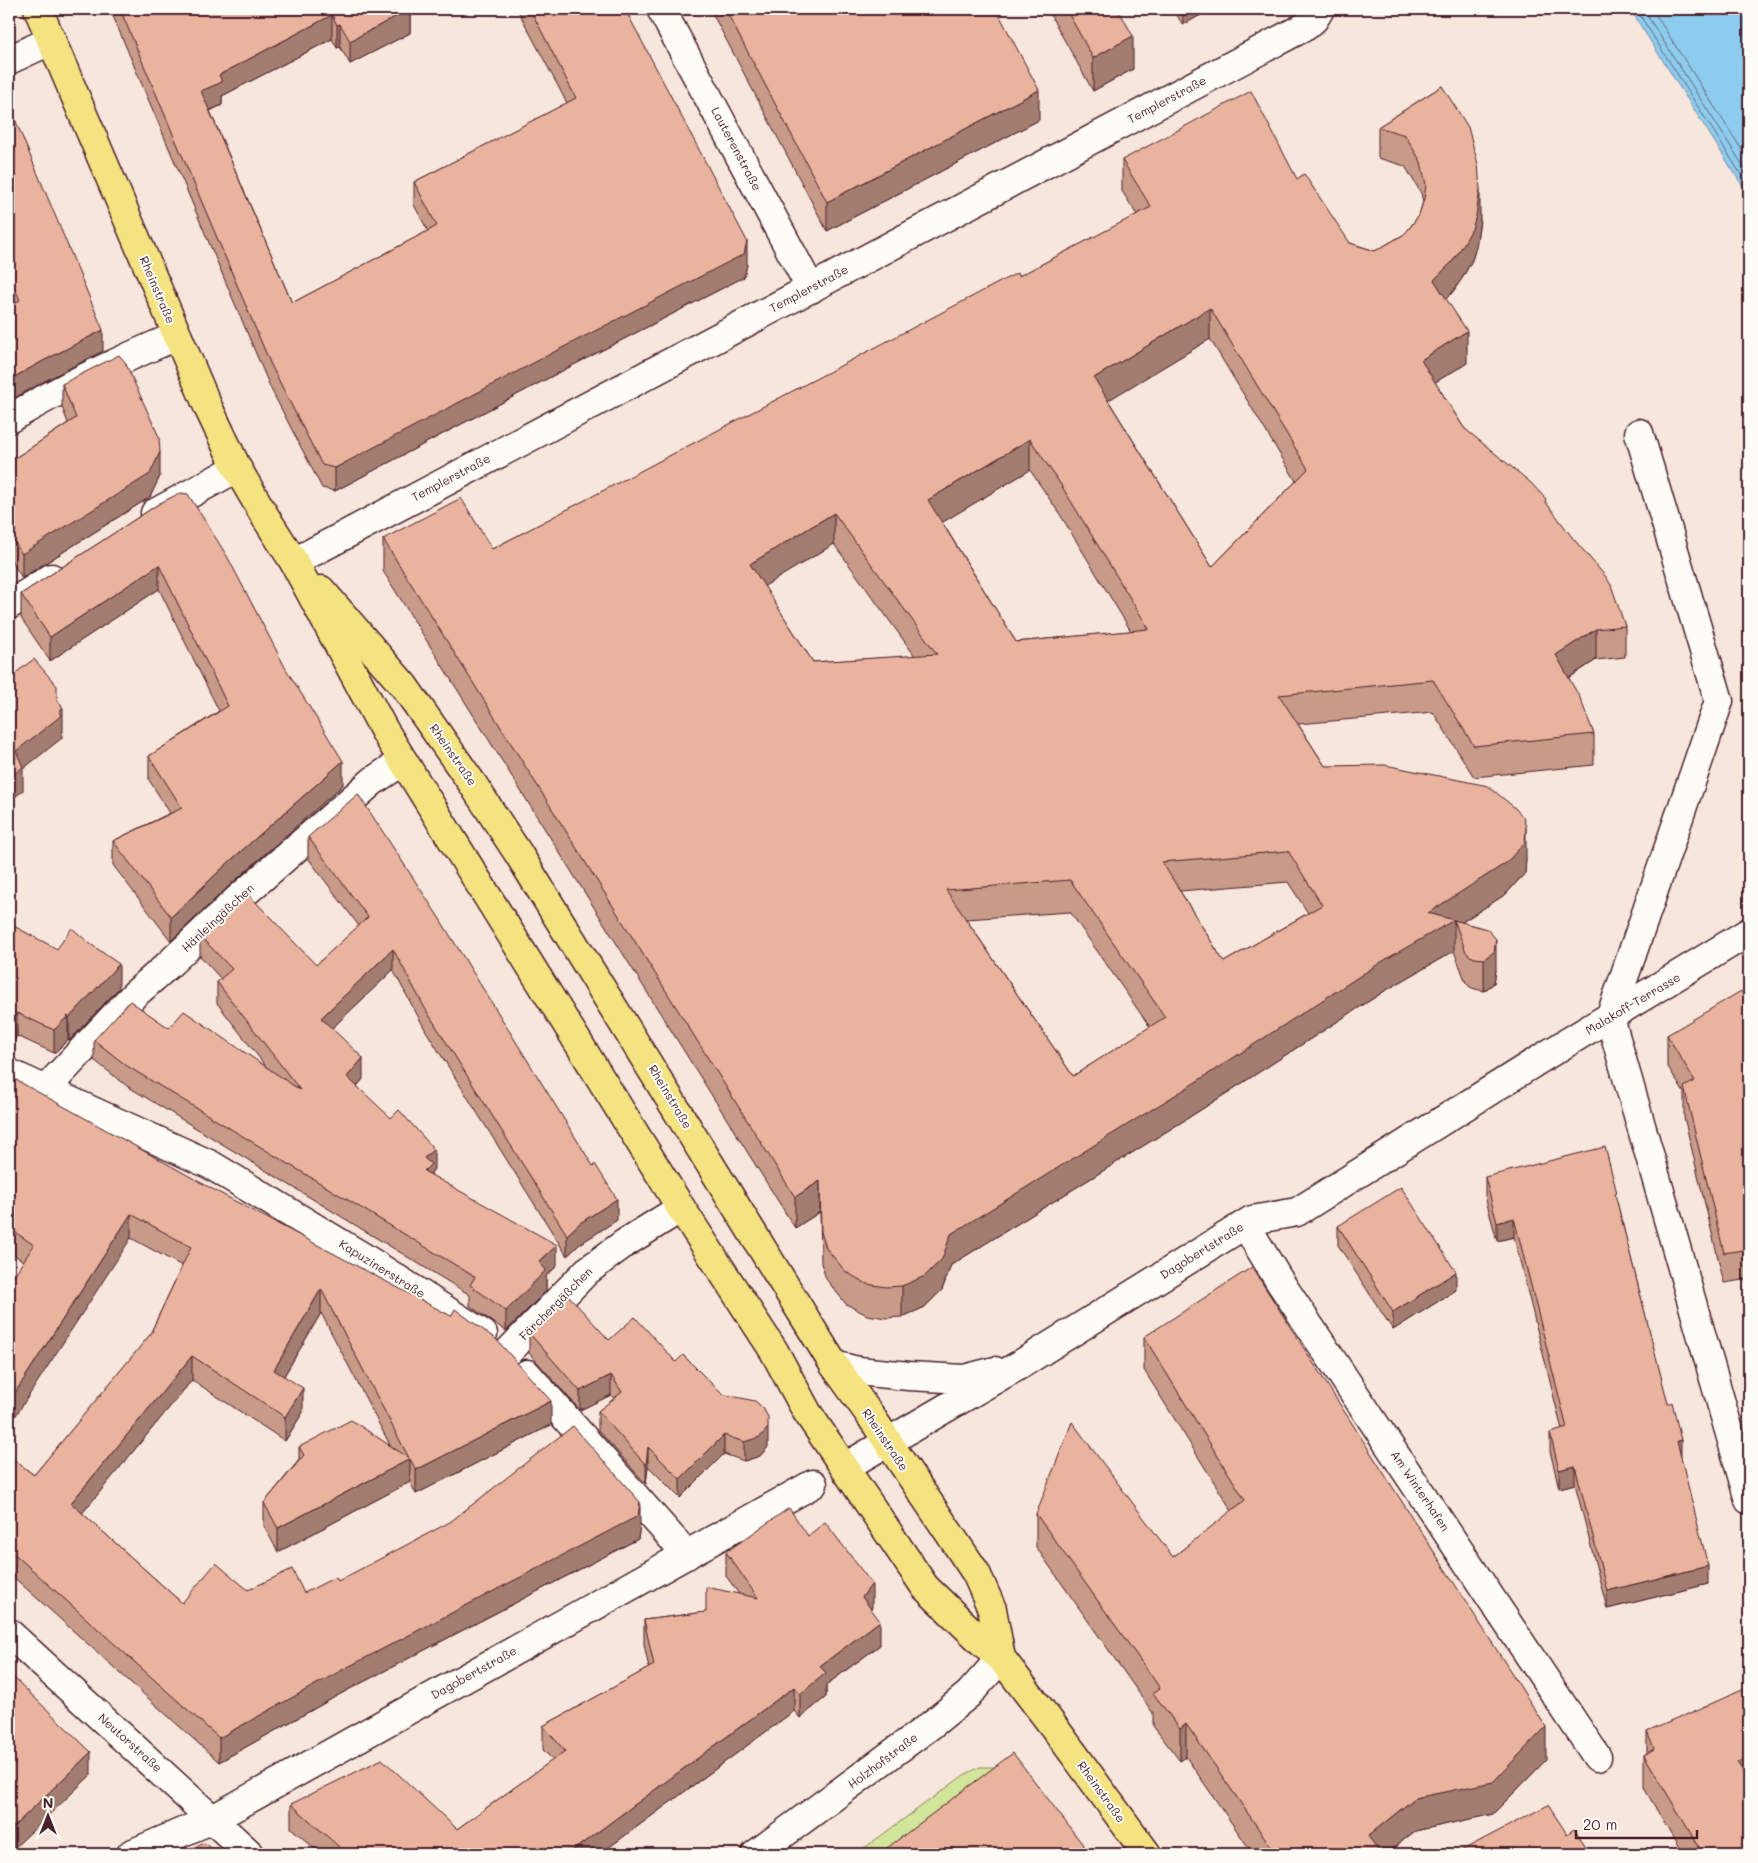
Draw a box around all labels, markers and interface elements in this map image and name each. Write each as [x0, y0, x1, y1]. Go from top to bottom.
street label: Templerstraße [1124, 72, 1209, 127]
street label: Lauterenstraße [708, 104, 766, 193]
street label: Rheinstraße [137, 253, 179, 326]
street label: Templerstraße [766, 261, 851, 316]
street label: Templerstraße [408, 450, 493, 505]
street label: Rheinstraße [427, 720, 481, 788]
street label: Hänleingäßchen [178, 880, 257, 955]
street label: Malakoff-Terrasse [1582, 968, 1683, 1038]
street label: Rheinstraße [645, 1062, 696, 1131]
street label: Dagobertstraße [1157, 1218, 1246, 1282]
street label: Kapuzinerstraße [336, 1235, 429, 1301]
street label: Färchergäßchen [515, 1263, 595, 1343]
street label: Rheinstraße [859, 1405, 913, 1474]
street label: Am Winterhafen [1388, 1447, 1454, 1534]
street label: Dagobertstraße [428, 1642, 519, 1702]
street label: Neutorstraße [95, 1709, 166, 1775]
street label: Holzhofstraße [844, 1729, 921, 1792]
street label: Rheinstraße [1074, 1758, 1129, 1825]
north arrow [22, 1790, 72, 1840]
text: N [43, 1793, 53, 1812]
scale bar [1576, 1808, 1697, 1840]
text: 20 m [1583, 1814, 1617, 1834]

